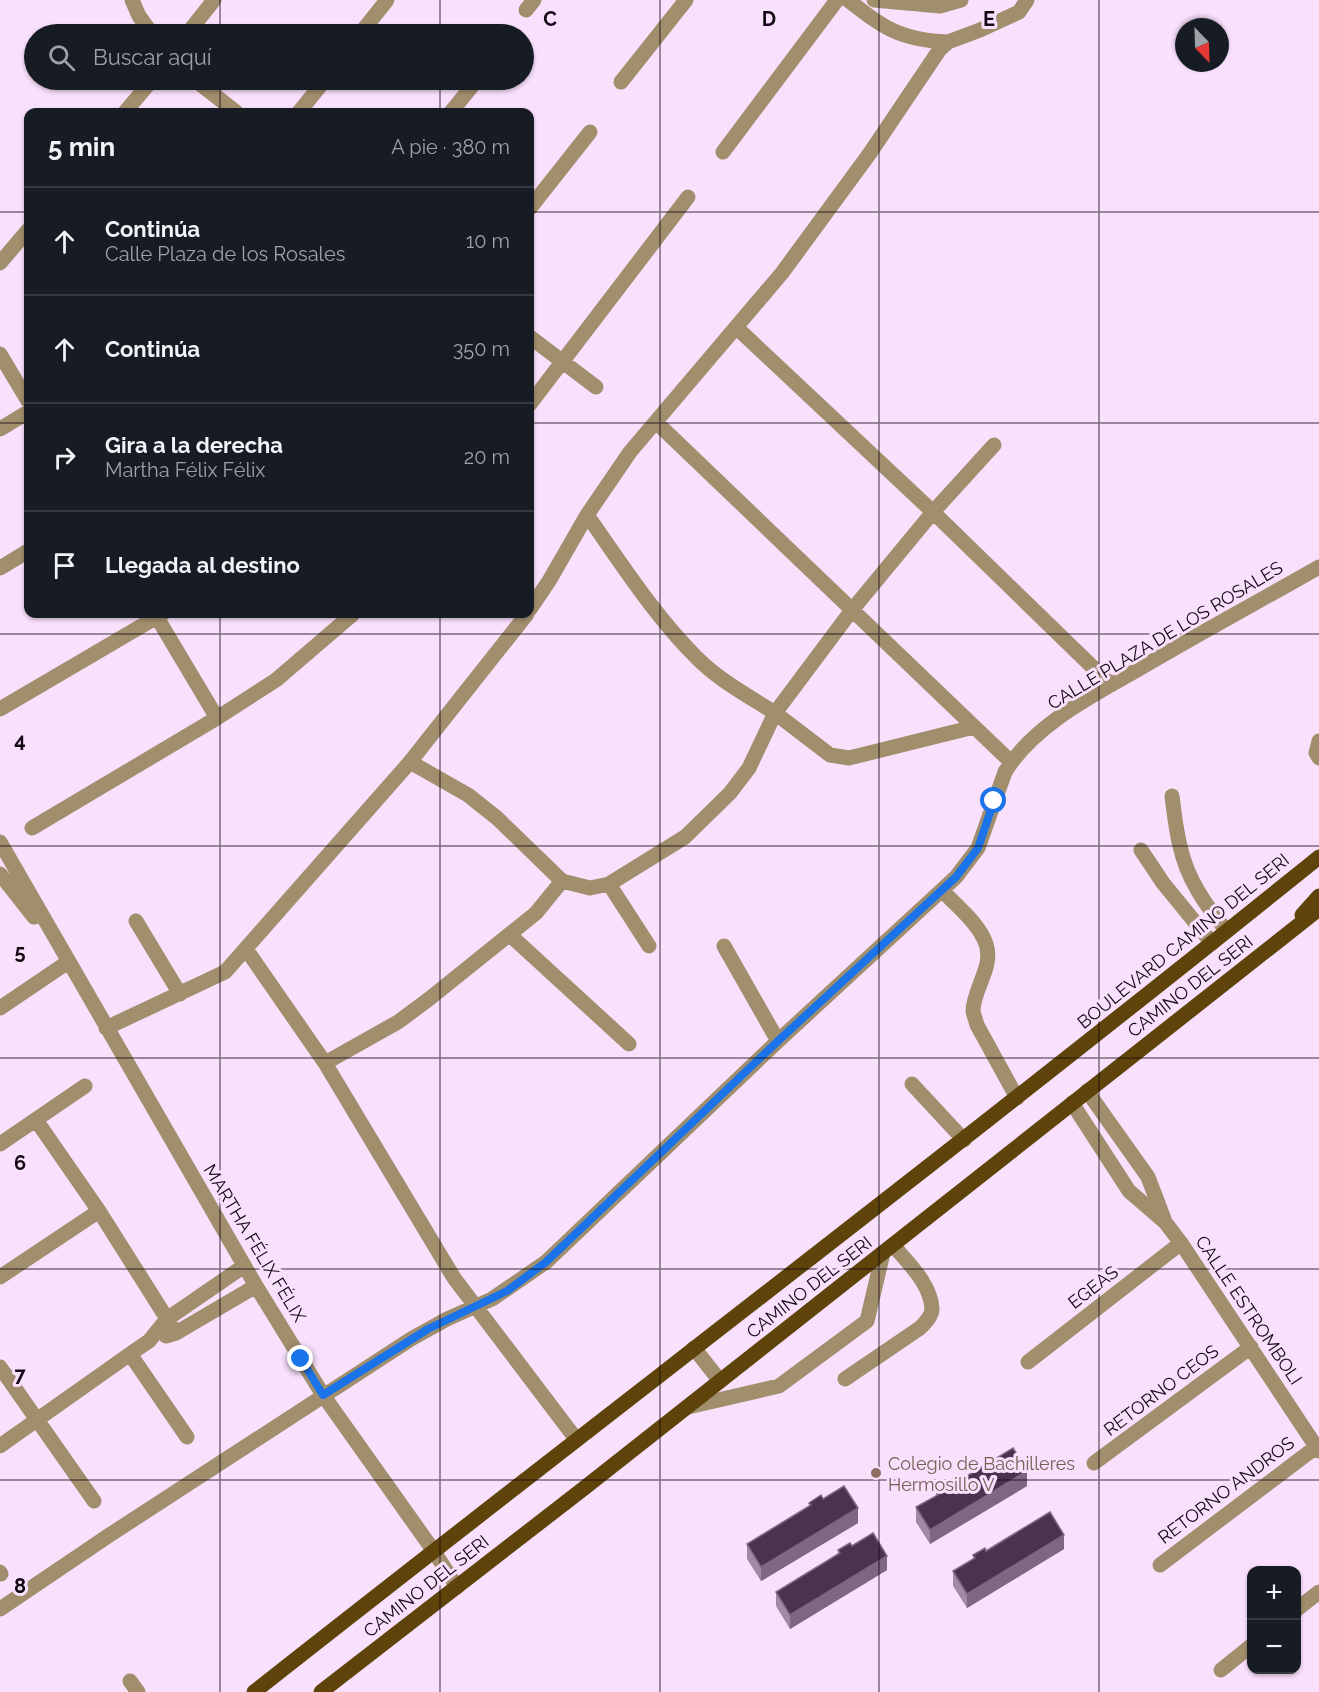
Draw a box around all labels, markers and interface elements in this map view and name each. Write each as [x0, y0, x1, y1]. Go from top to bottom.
text: C [543, 7, 557, 31]
text: D [762, 7, 776, 31]
text: E [983, 7, 995, 31]
north arrow [1175, 18, 1229, 72]
search box [24, 24, 534, 90]
icon: search [45, 41, 78, 74]
text: Buscar aquí [93, 44, 212, 70]
text: 5 min [48, 132, 115, 162]
text: A pie · 380 m [391, 135, 510, 159]
text: Continúa [105, 216, 200, 242]
icon: ahead [48, 225, 81, 258]
text: 10 m [466, 229, 510, 253]
text: Calle Plaza de los Rosales [105, 242, 345, 266]
icon: ahead [48, 333, 81, 366]
text: Continúa [105, 336, 200, 362]
text: 350 m [453, 337, 510, 361]
text: Gira a la derecha [105, 432, 283, 458]
icon: right [48, 441, 81, 474]
text: 20 m [464, 445, 510, 469]
text: Martha Félix Félix [105, 458, 265, 482]
icon: arrive [48, 549, 81, 582]
text: Llegada al destino [105, 552, 300, 578]
street label: CALLE PLAZA DE LOS ROSALES [1044, 556, 1286, 714]
text: 4 [14, 728, 26, 752]
route start [980, 787, 1006, 813]
street label: BOULEVARD CAMINO DEL SERI [1073, 849, 1293, 1033]
street label: CAMINO DEL SERI [1123, 930, 1257, 1042]
text: 5 [14, 940, 26, 964]
text: 6 [14, 1151, 26, 1175]
street label: MARTHA FÉLIX FÉLIX [200, 1160, 312, 1326]
street label: CAMINO DEL SERI [742, 1232, 876, 1342]
street label: CALLE ESTROMBOLI [1191, 1232, 1307, 1388]
street label: EGEAS [1064, 1261, 1122, 1313]
street label: RETORNO CEOS [1100, 1340, 1222, 1440]
route end [287, 1345, 313, 1371]
text: 7 [14, 1363, 26, 1387]
street label: RETORNO ANDROS [1154, 1432, 1298, 1548]
place label: Colegio de Bachilleres Hermosillo V [888, 1453, 1075, 1495]
marker: Colegio de Bachilleres Hermosillo V [869, 1466, 883, 1480]
street label: CAMINO DEL SERI [359, 1531, 493, 1641]
map controls [1247, 1566, 1301, 1674]
button: + [1247, 1566, 1301, 1620]
text: 8 [14, 1574, 26, 1598]
button: − [1247, 1620, 1301, 1674]

